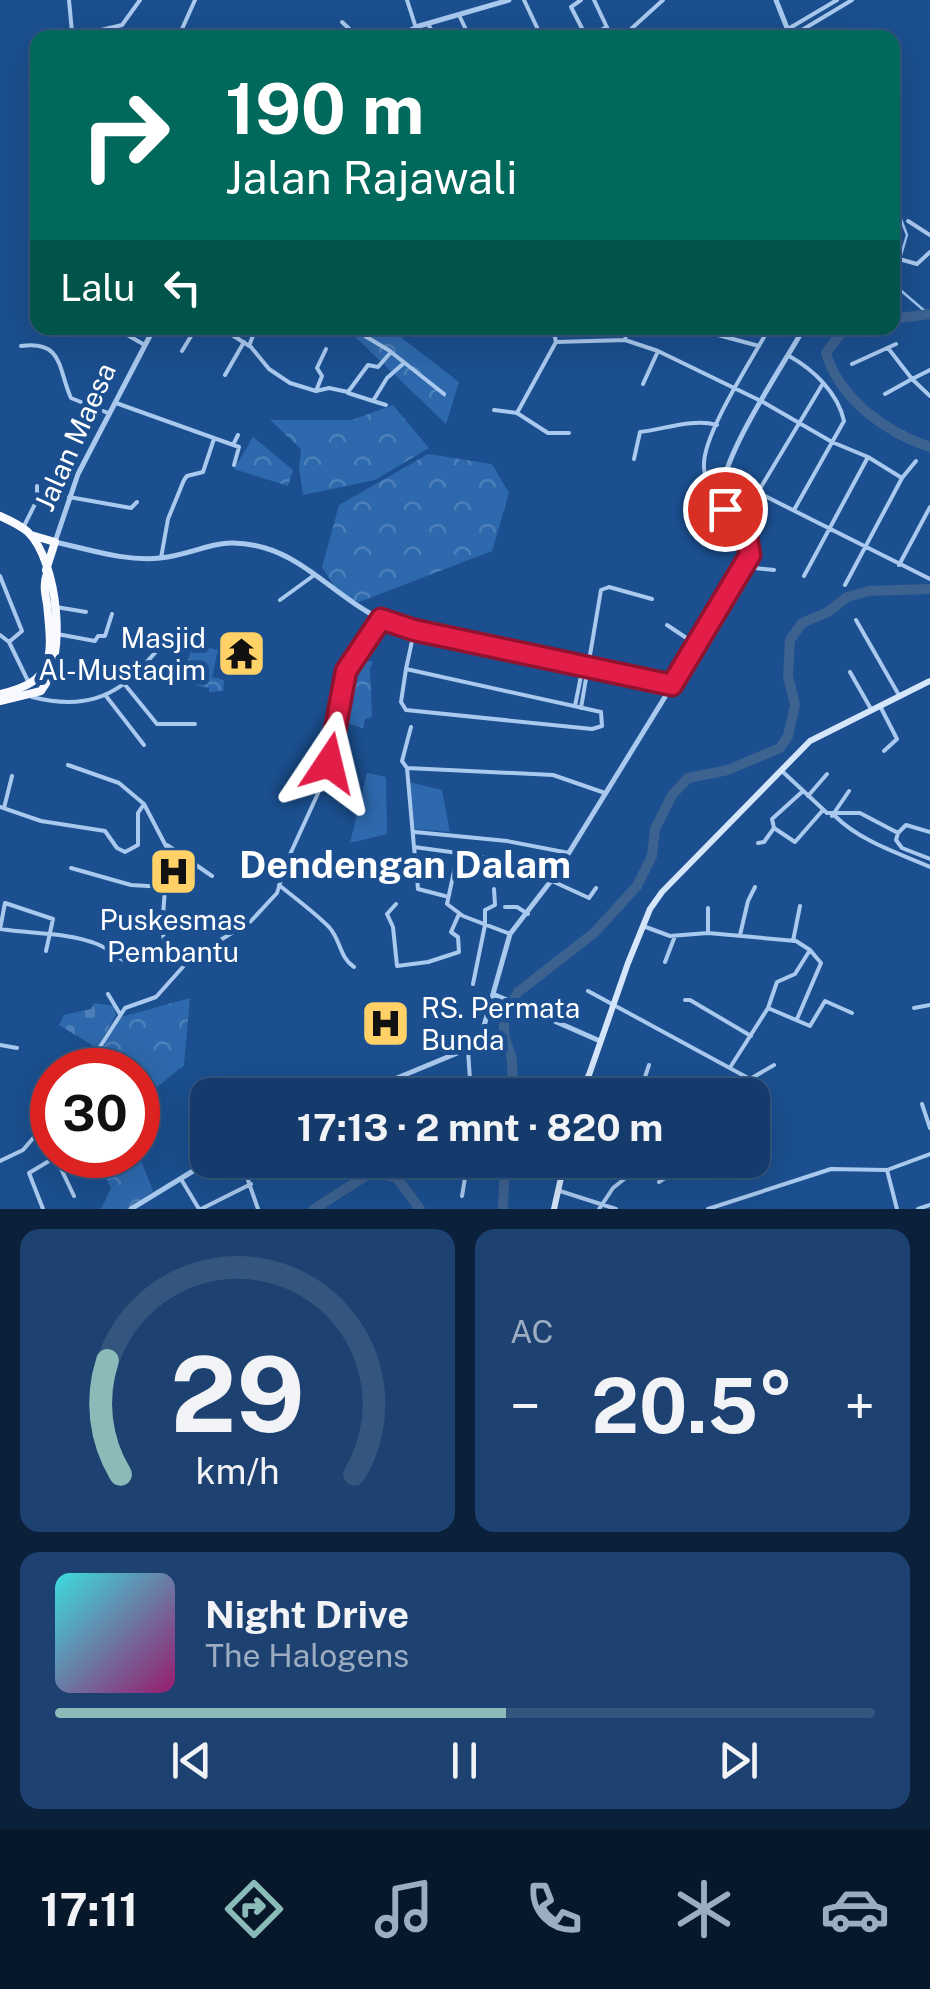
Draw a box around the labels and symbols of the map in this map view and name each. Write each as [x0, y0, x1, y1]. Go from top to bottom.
street label: Jalan Maesa [27, 358, 122, 516]
pin [683, 467, 768, 552]
place label: Masjid Al-Mustaqim [38, 621, 206, 686]
temple icon: Masjid Al-Mustaqim [215, 628, 267, 680]
position arrow [277, 711, 381, 815]
district label: Dendengan Dalam [239, 842, 571, 887]
hospital icon: Puskesmas Pembantu [147, 846, 199, 898]
place label: Puskesmas Pembantu [100, 903, 246, 968]
place label: RS. Permata Bunda [421, 991, 580, 1056]
hospital icon: RS. Permata Bunda [360, 998, 412, 1050]
speed limit sign: 30 [30, 1048, 160, 1178]

